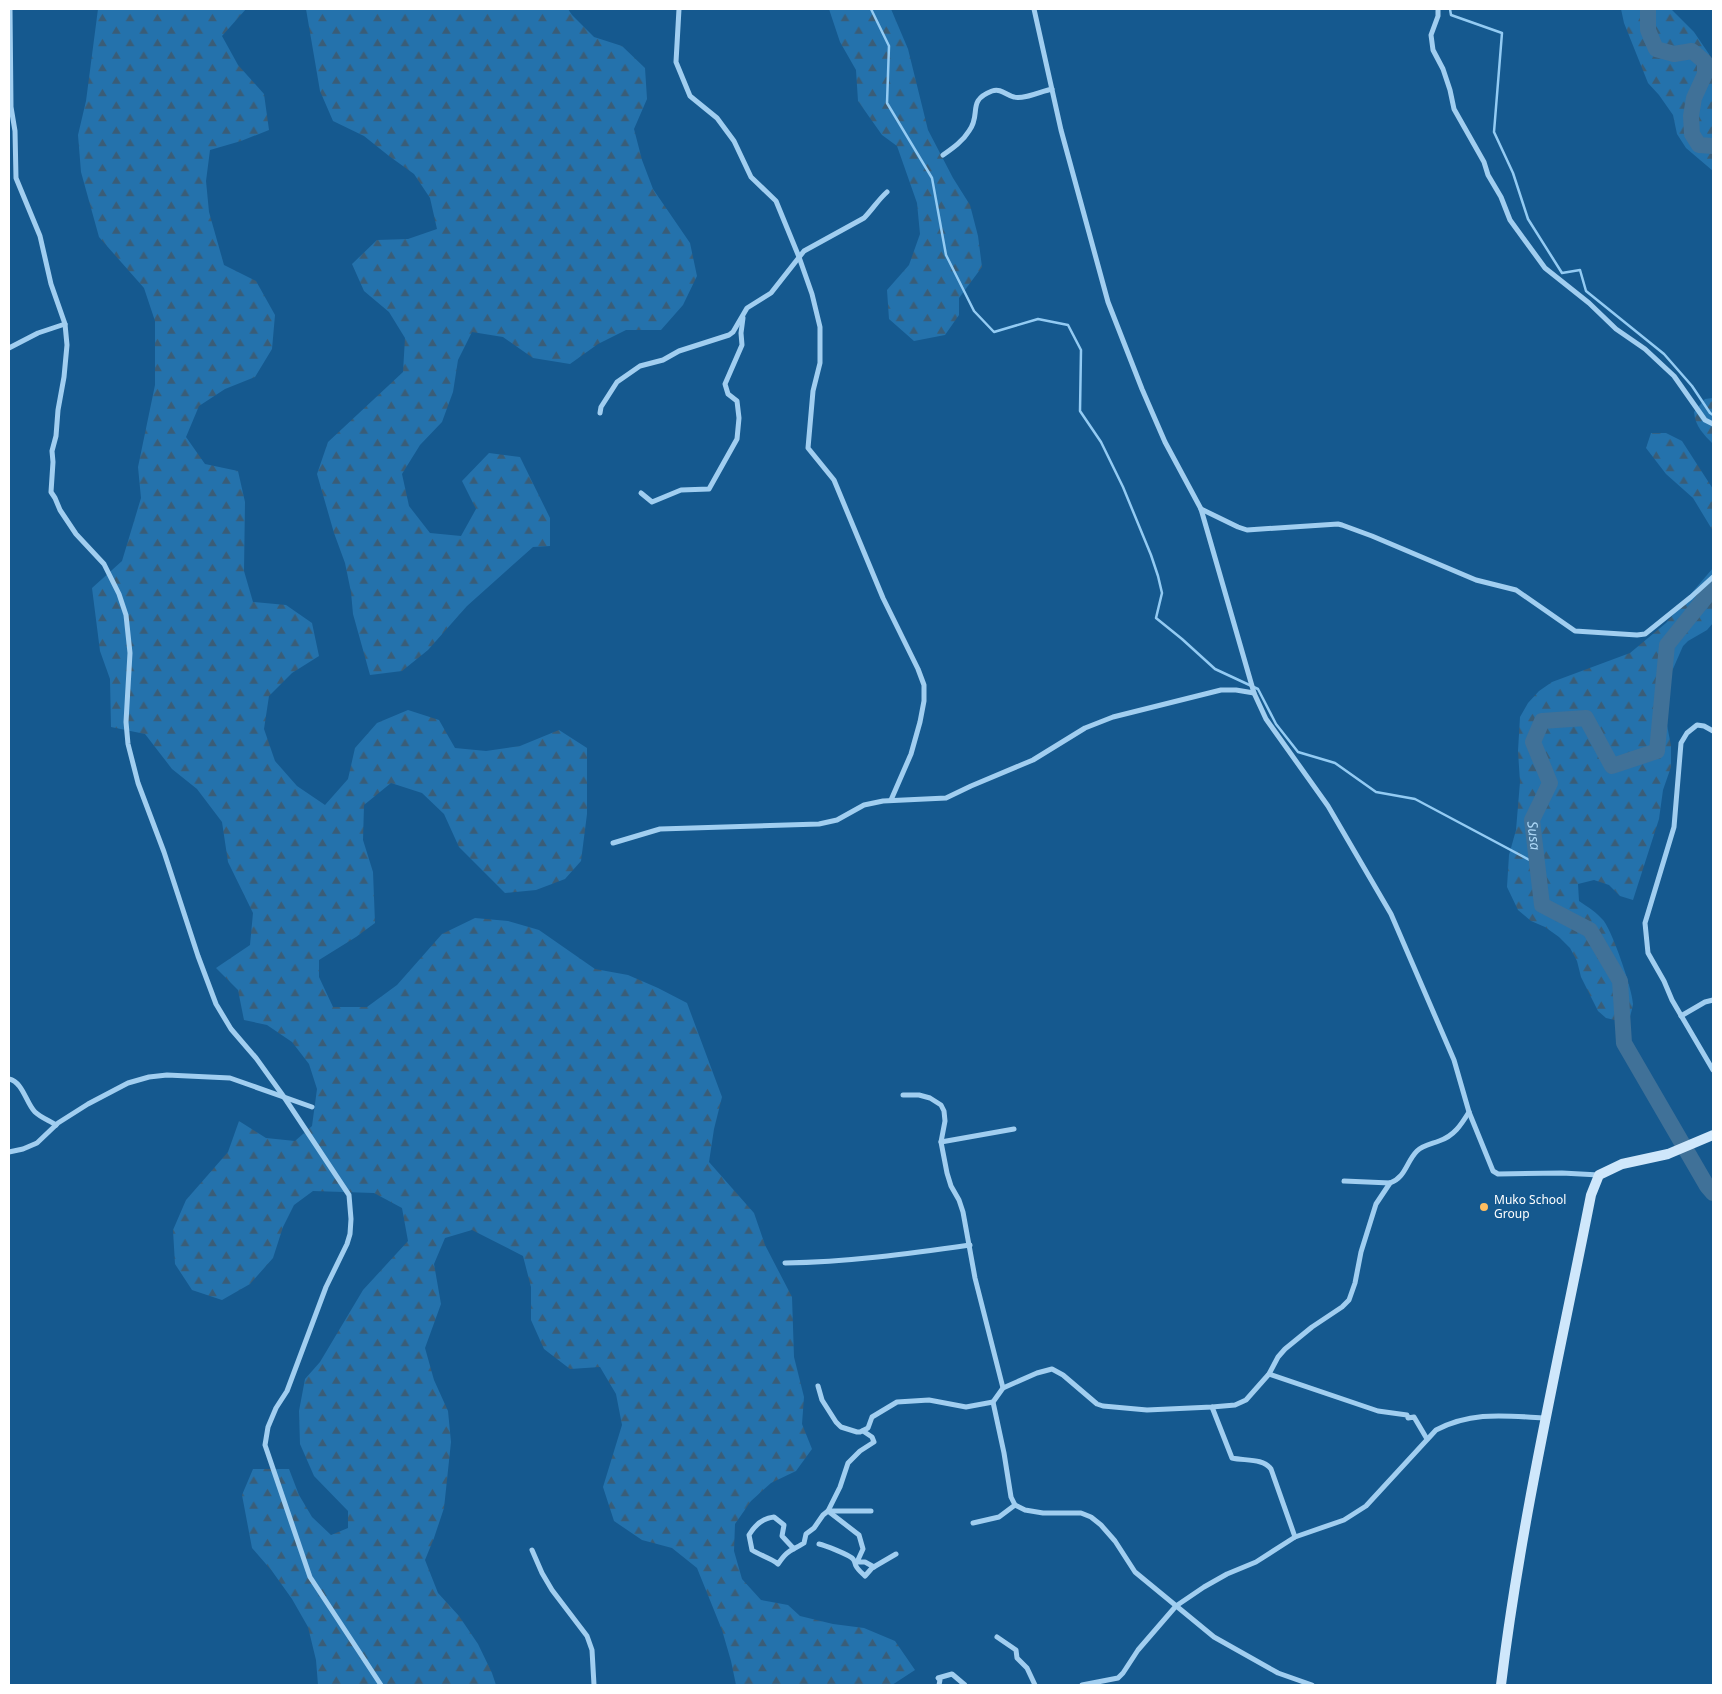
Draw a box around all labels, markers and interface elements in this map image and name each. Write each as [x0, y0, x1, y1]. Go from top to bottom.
water label: Susa [1523, 820, 1545, 851]
place label: Muko School Group [1494, 1191, 1566, 1222]
marker: Muko School Group [1478, 1201, 1490, 1213]

